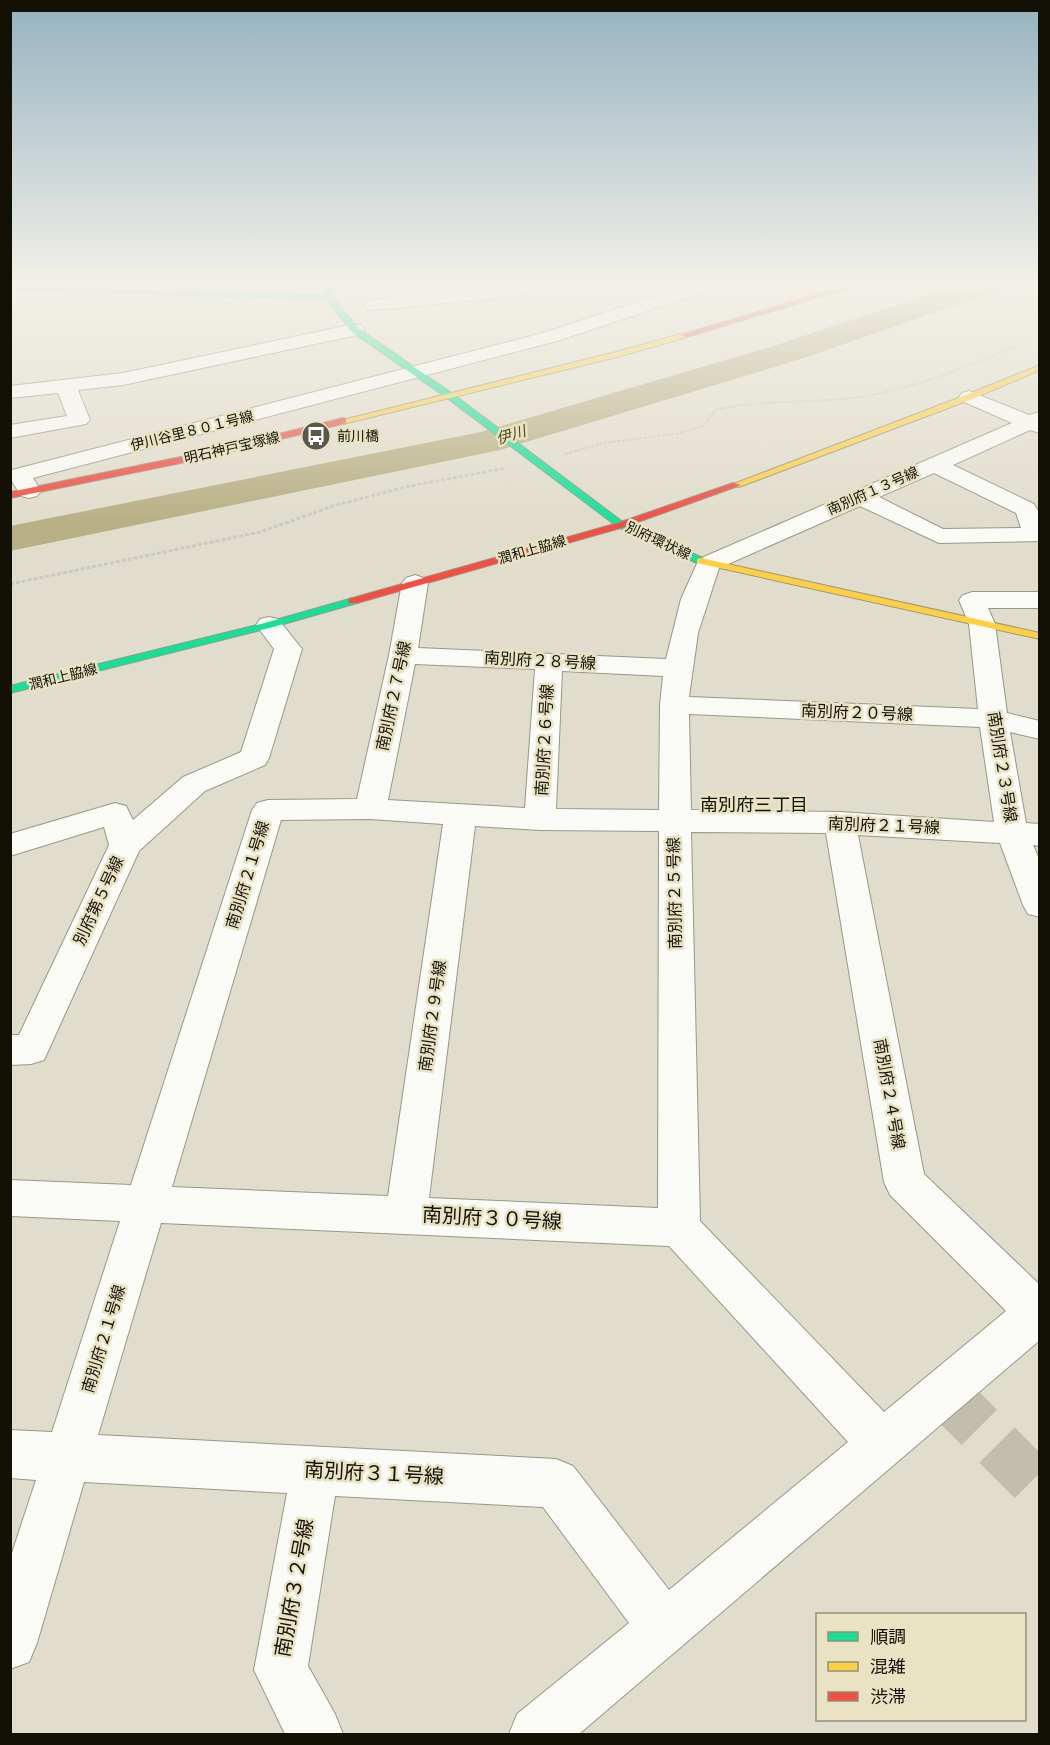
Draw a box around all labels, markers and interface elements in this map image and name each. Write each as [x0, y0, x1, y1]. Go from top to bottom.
street label: 伊川谷里８０１号線 [129, 408, 255, 454]
bus stop icon: 前川橋 [300, 420, 332, 452]
water label: 伊川 [494, 421, 530, 448]
place label: 前川橋 [337, 428, 379, 445]
street label: 明石神戸宝塚線 [182, 429, 282, 467]
street label: 南別府１３号線 [825, 463, 921, 519]
street label: 別府環状線 [623, 519, 693, 563]
street label: 潤和上脇線 [496, 532, 568, 568]
street label: 南別府２７号線 [373, 639, 415, 753]
street label: 南別府２８号線 [484, 648, 596, 674]
street label: 潤和上脇線 [27, 660, 99, 694]
street label: 南別府２６号線 [532, 684, 558, 796]
street label: 南別府２０号線 [801, 701, 913, 725]
street label: 南別府２３号線 [983, 710, 1021, 824]
district label: 南別府三丁目 [700, 794, 808, 816]
street label: 南別府２１号線 [828, 814, 940, 838]
street label: 南別府２１号線 [222, 819, 274, 931]
street label: 南別府２５号線 [664, 837, 686, 949]
street label: 別府第５号線 [70, 853, 128, 949]
street label: 南別府２９号線 [415, 959, 451, 1073]
street label: 南別府２４号線 [869, 1037, 909, 1151]
street label: 南別府３０号線 [421, 1203, 563, 1235]
street label: 南別府２１号線 [78, 1283, 130, 1395]
street label: 南別府３１号線 [303, 1458, 445, 1490]
street label: 南別府３２号線 [271, 1517, 319, 1659]
legend [816, 1613, 1026, 1721]
text: 順調 [870, 1626, 906, 1648]
text: 混雑 [870, 1656, 906, 1678]
text: 渋滞 [870, 1686, 906, 1708]

